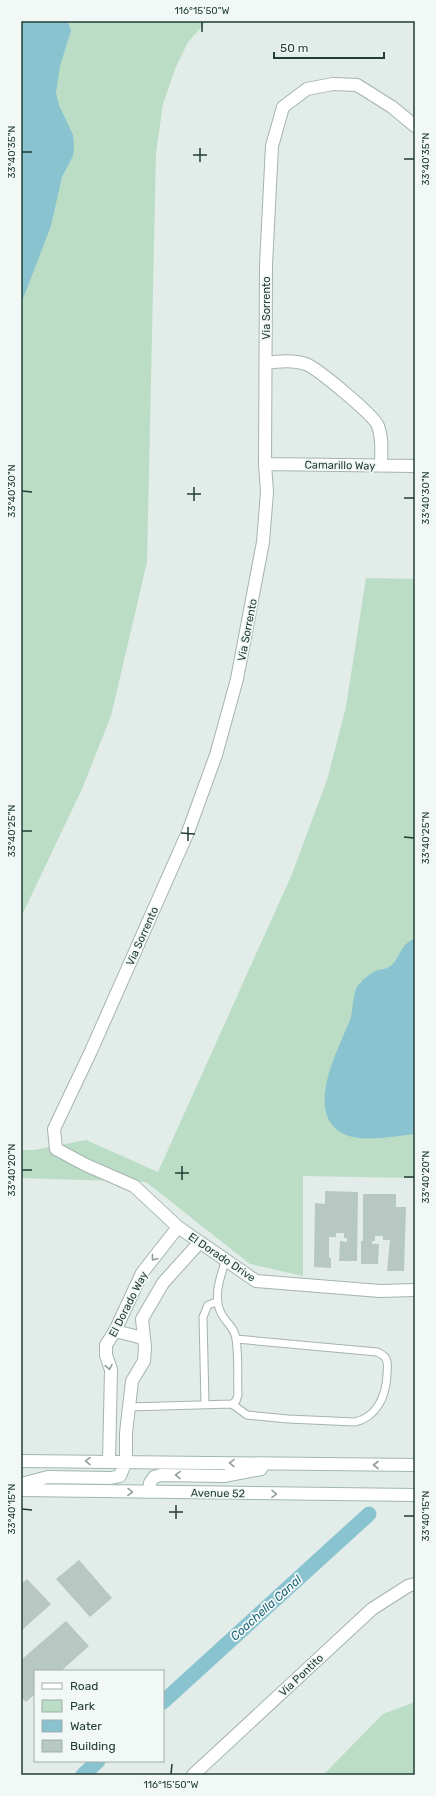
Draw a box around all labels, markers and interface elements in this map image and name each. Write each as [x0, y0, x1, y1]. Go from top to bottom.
text: 116°15'50"W [175, 5, 229, 17]
scale bar [274, 34, 384, 60]
text: 50 m [280, 41, 308, 55]
text: 33°40'35"N [6, 126, 18, 178]
text: 33°40'35"N [420, 133, 432, 185]
street label: Via Sorrento [260, 276, 273, 340]
street label: Camarillo Way [304, 458, 376, 473]
text: 33°40'30"N [6, 464, 18, 518]
text: 33°40'30"N [420, 471, 432, 525]
street label: Via Sorrento [235, 598, 260, 662]
text: 33°40'25"N [6, 805, 18, 857]
text: 33°40'25"N [420, 812, 432, 864]
street label: Via Sorrento [124, 905, 161, 968]
text: 33°40'20"N [6, 1143, 18, 1197]
text: 33°40'20"N [420, 1150, 432, 1204]
street label: El Dorado Drive [186, 1230, 258, 1285]
one-way arrow [152, 1253, 159, 1260]
street label: El Dorado Way [106, 1269, 151, 1339]
one-way arrow [105, 1364, 113, 1371]
one-way arrow [85, 1457, 91, 1465]
one-way arrow [229, 1459, 235, 1467]
one-way arrow [373, 1461, 379, 1469]
one-way arrow [175, 1471, 181, 1479]
text: 33°40'15"N [6, 1483, 18, 1535]
street label: Avenue 52 [191, 1487, 245, 1500]
one-way arrow [127, 1488, 133, 1496]
one-way arrow [271, 1489, 277, 1498]
text: 33°40'15"N [420, 1490, 432, 1542]
water label: Coachella Canal [228, 1572, 305, 1644]
street label: Via Pontito [276, 1651, 326, 1699]
legend [34, 1670, 164, 1762]
text: Road [70, 1679, 98, 1693]
text: Park [70, 1699, 96, 1713]
text: Water [70, 1719, 102, 1733]
text: Building [70, 1739, 116, 1753]
text: 116°15'50"W [144, 1779, 198, 1791]

